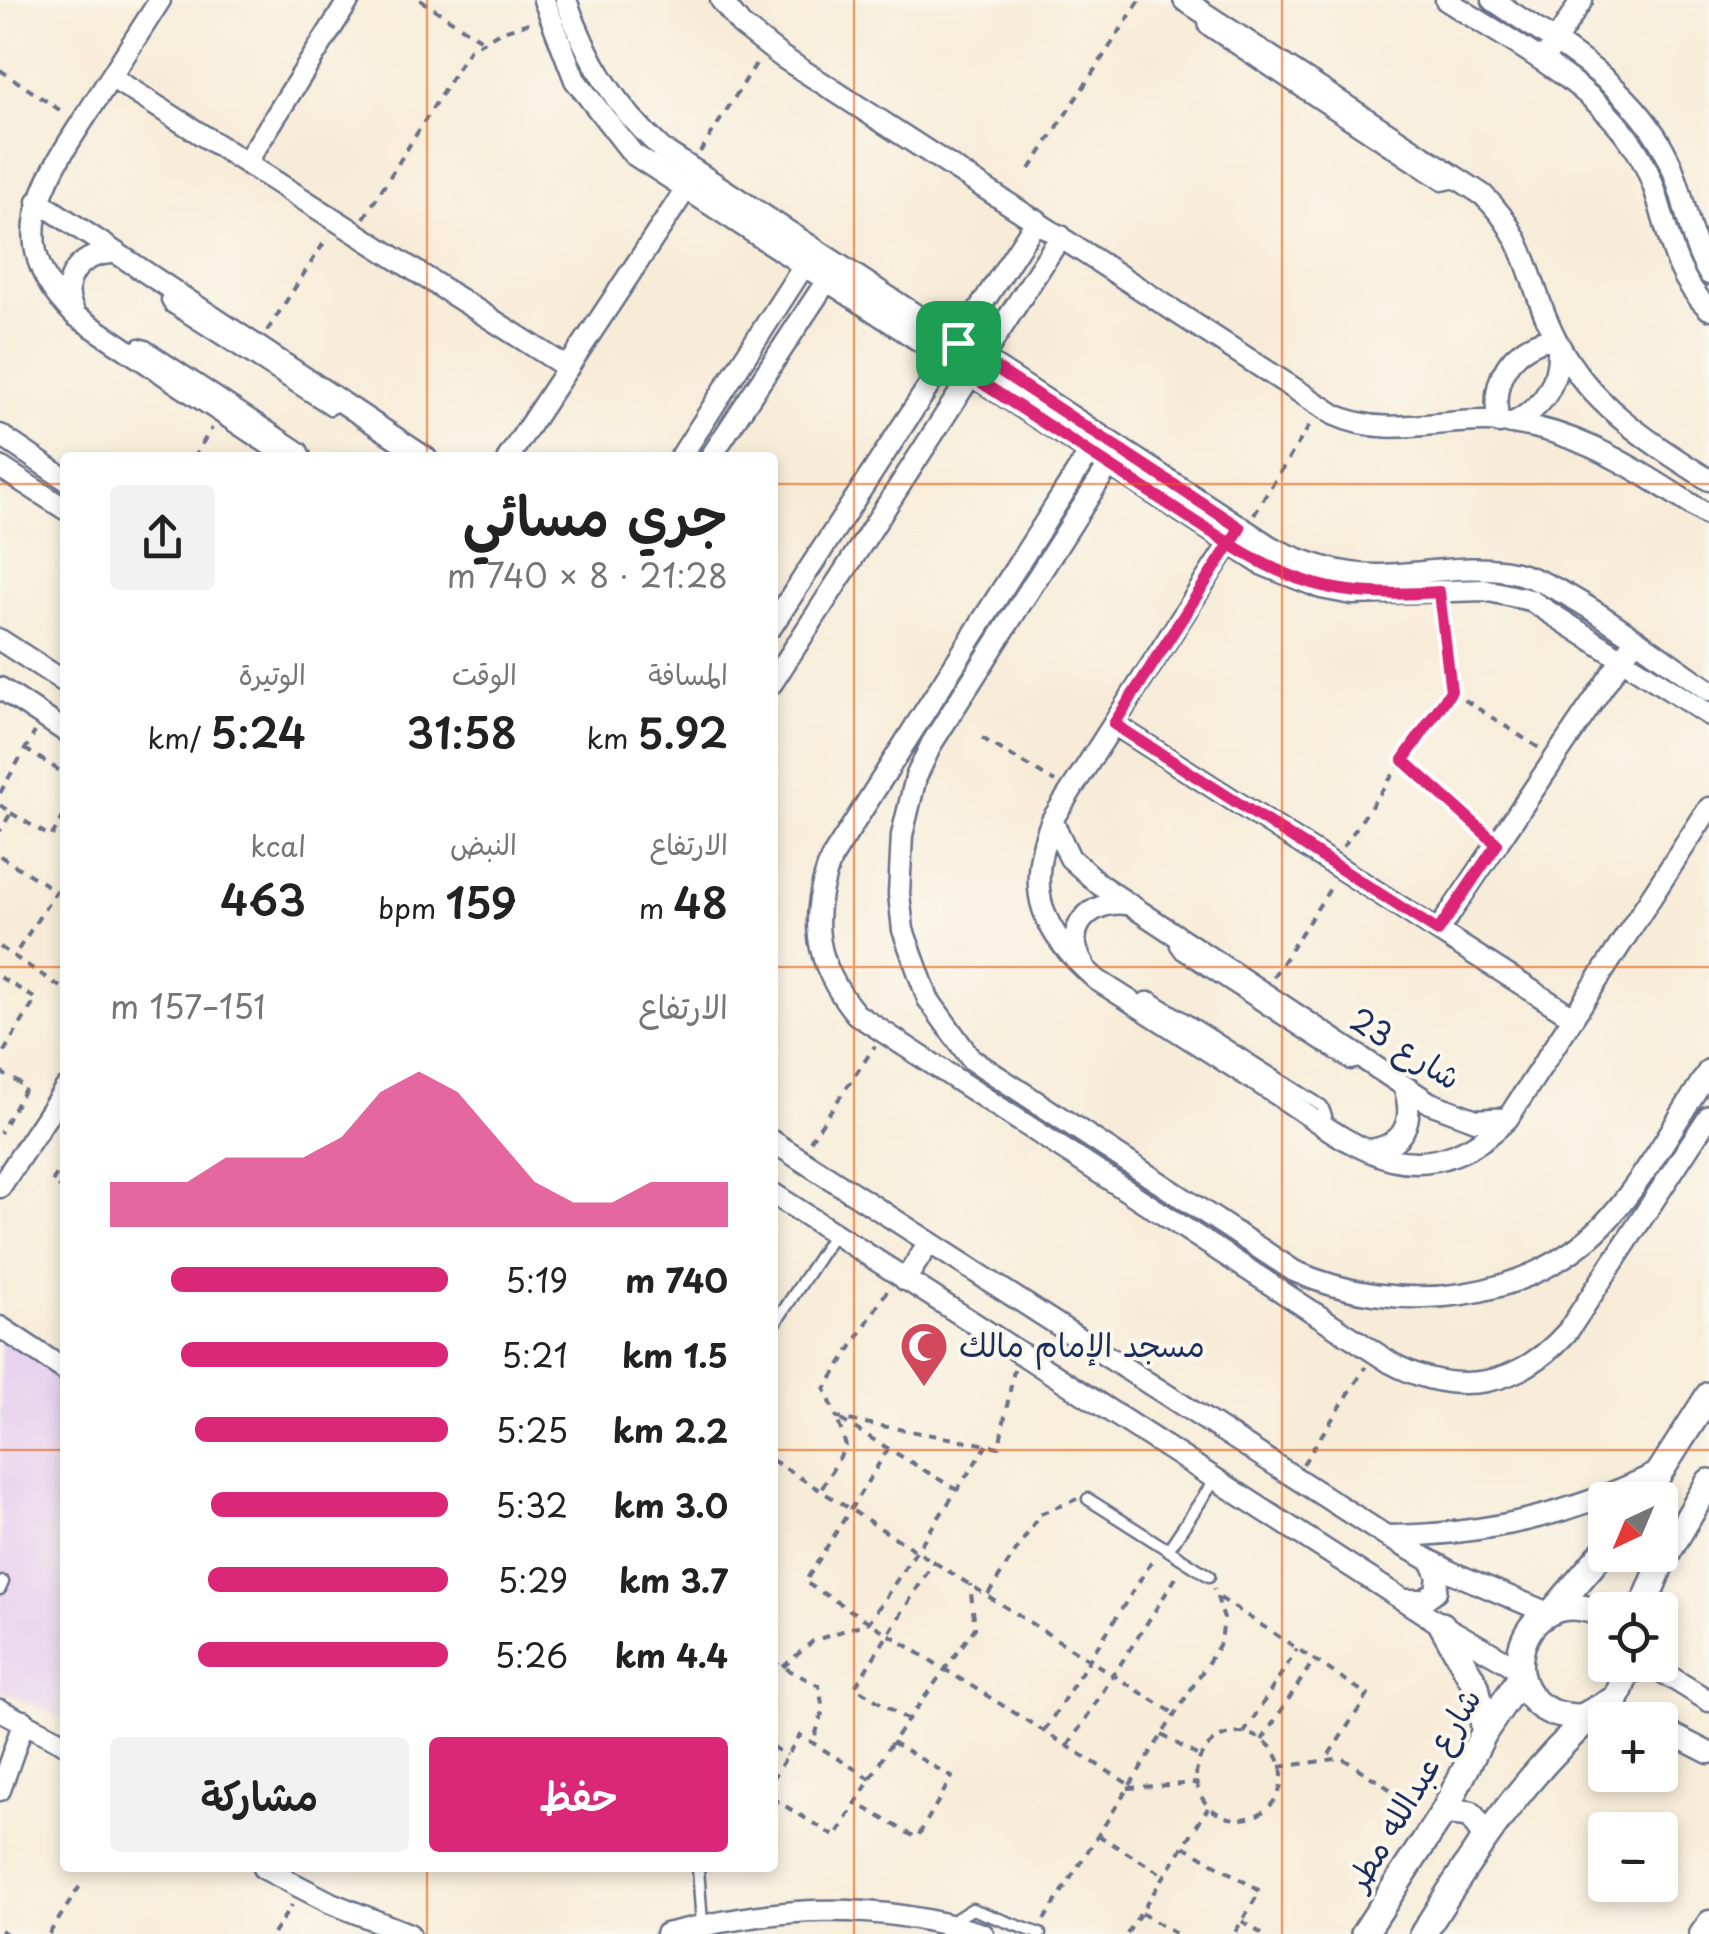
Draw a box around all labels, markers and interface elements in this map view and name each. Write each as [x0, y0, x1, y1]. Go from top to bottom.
pin [916, 301, 1001, 386]
icon: arrive [931, 316, 986, 371]
text: جري مسائي [462, 472, 728, 555]
button: share [110, 485, 215, 590]
text: 21:28 · 8 × 740 m [447, 551, 728, 599]
text: الوتيرة [238, 652, 306, 695]
text: الوقت [452, 652, 517, 695]
text: المسافة [648, 652, 728, 695]
text: 5:24 [210, 700, 306, 763]
text: 31:58 [407, 700, 517, 763]
text: 5.92 [638, 700, 728, 763]
text: /km [148, 716, 210, 759]
text: km [586, 716, 638, 759]
text: النبض [450, 822, 517, 865]
text: الارتفاع [649, 822, 728, 865]
text: kcal [250, 824, 306, 867]
text: 463 [220, 867, 306, 930]
text: 159 [445, 870, 517, 933]
text: 48 [673, 870, 728, 933]
text: bpm [378, 886, 445, 929]
text: m [639, 886, 673, 929]
text: 151–157 m [110, 982, 265, 1030]
text: الارتفاع [638, 982, 728, 1030]
street label: شارع 23 [1341, 994, 1471, 1101]
text: 5:19 [505, 1256, 568, 1304]
text: 740 m [625, 1256, 728, 1304]
mosque icon: مسجد الإمام مالك [898, 1320, 950, 1388]
place label: مسجد الإمام مالك [959, 1320, 1205, 1370]
text: 5:21 [501, 1331, 568, 1379]
text: 1.5 km [622, 1331, 728, 1379]
text: 5:25 [496, 1406, 568, 1454]
text: 2.2 km [613, 1406, 728, 1454]
text: 5:32 [495, 1481, 568, 1529]
text: 3.0 km [614, 1481, 728, 1529]
north arrow [1588, 1482, 1678, 1572]
map controls [1588, 1482, 1678, 1902]
text: 5:29 [498, 1556, 568, 1604]
text: 3.7 km [619, 1556, 728, 1604]
button: locate [1588, 1592, 1678, 1682]
text: 5:26 [494, 1631, 568, 1679]
text: 4.4 km [615, 1631, 728, 1679]
street label: شارع عبدالله مطر [1331, 1678, 1492, 1901]
button: + [1588, 1702, 1678, 1792]
button: مشاركة [110, 1737, 409, 1852]
button: حفظ [429, 1737, 728, 1852]
button: − [1588, 1812, 1678, 1902]

